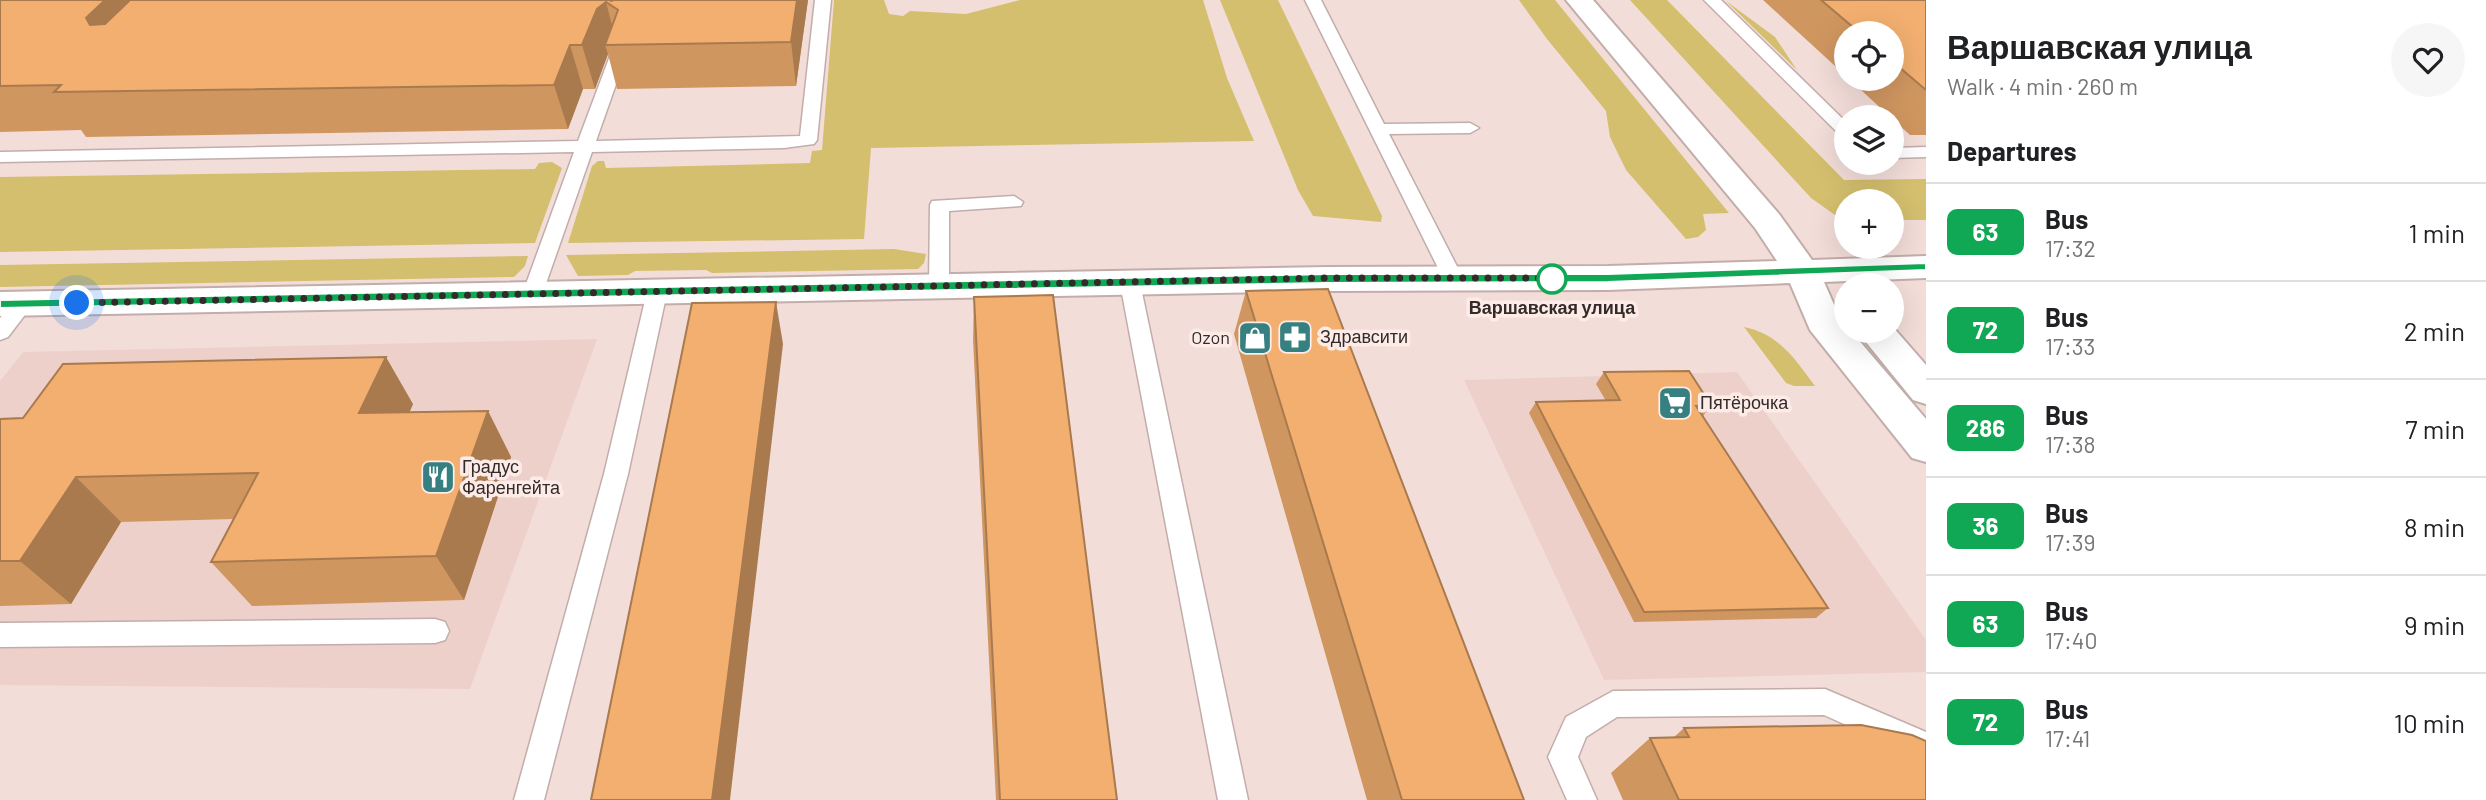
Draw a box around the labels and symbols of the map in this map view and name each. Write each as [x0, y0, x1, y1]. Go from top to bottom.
marker: Варшавская улица [1537, 264, 1567, 294]
your location [59, 285, 94, 320]
place label: Варшавская улица [1469, 296, 1636, 318]
pharmacy icon: Здравсити [1276, 318, 1314, 356]
shop icon: Ozon [1236, 319, 1274, 357]
place label: Здравсити [1320, 325, 1408, 347]
place label: Ozon [1191, 326, 1230, 348]
supermarket icon: Пятёрочка [1656, 384, 1694, 422]
place label: Пятёрочка [1700, 391, 1789, 413]
place label: Градус Фаренгейта [462, 455, 561, 498]
restaurant icon: Градус Фаренгейта [419, 458, 457, 496]

